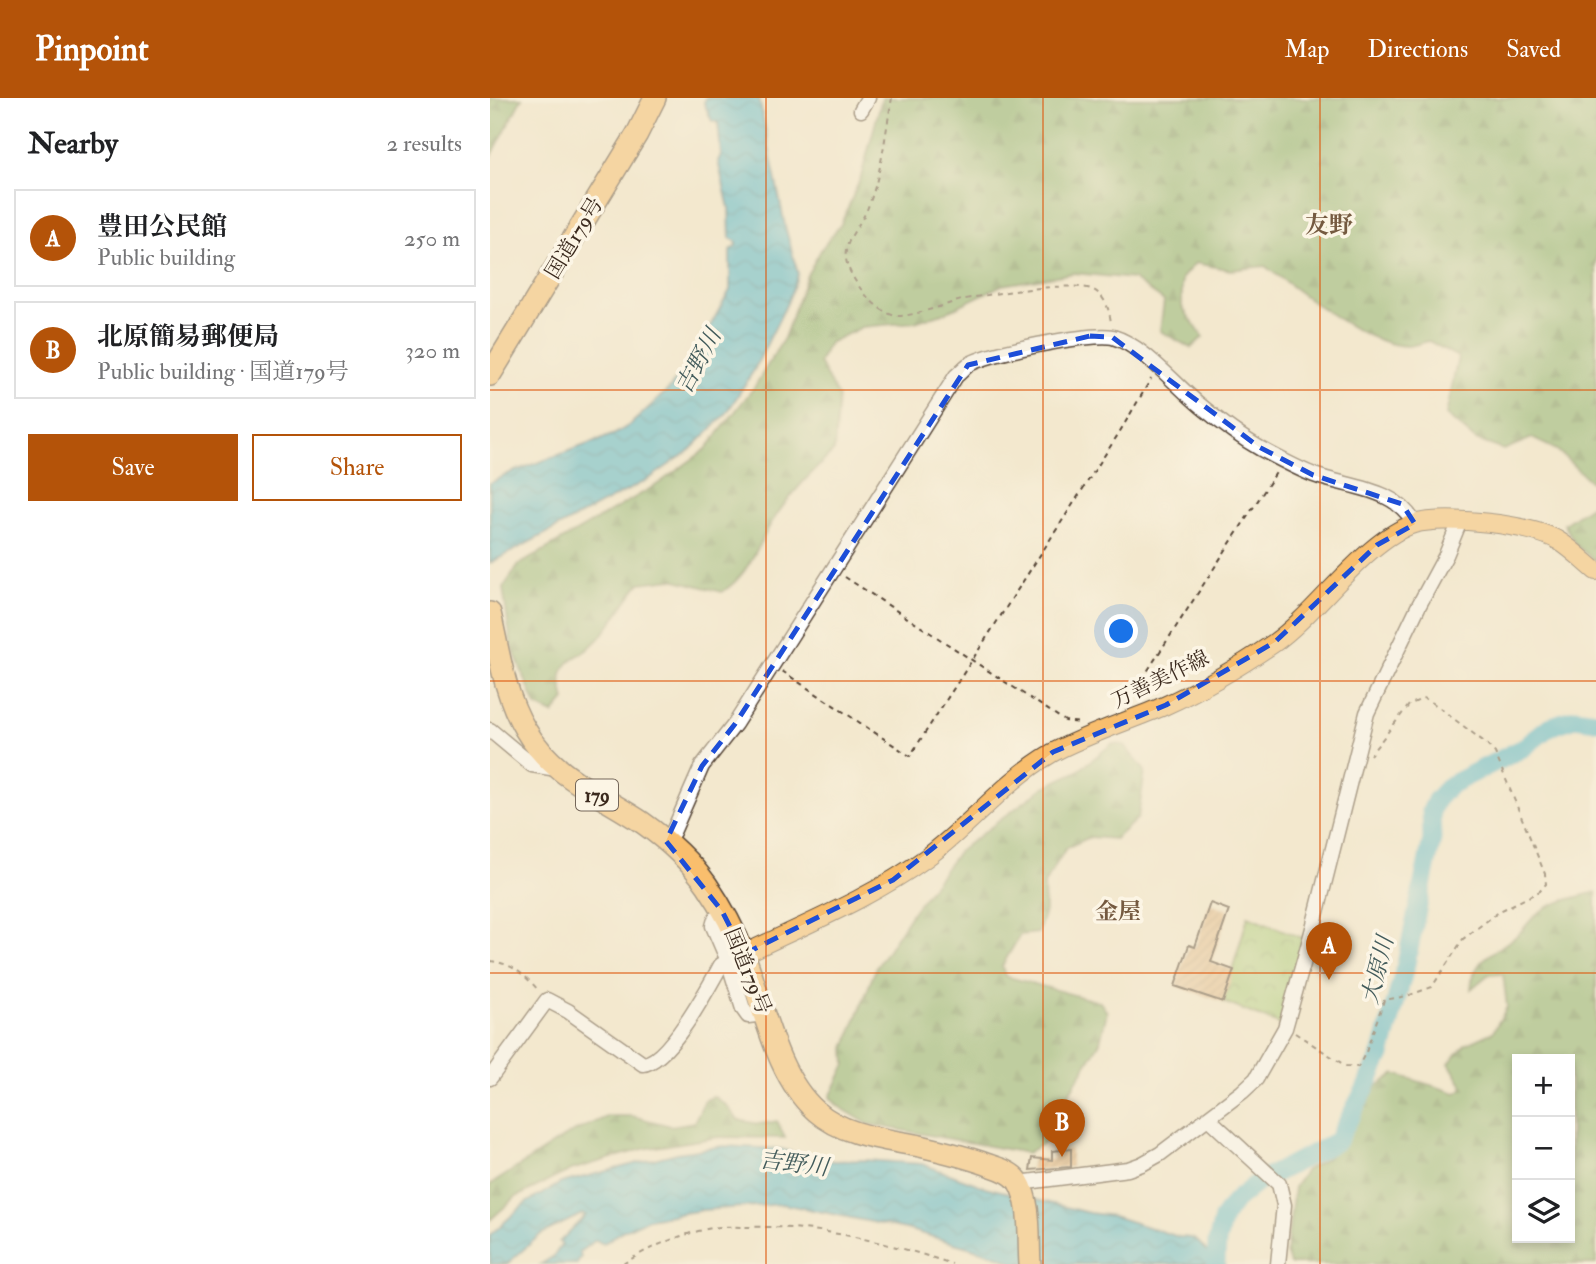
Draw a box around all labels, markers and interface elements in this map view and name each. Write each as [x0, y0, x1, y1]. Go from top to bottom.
text: Pinpoint [35, 29, 149, 70]
text: Map [1284, 34, 1329, 65]
text: Directions [1367, 34, 1468, 65]
text: Saved [1506, 34, 1561, 65]
text: Nearby [28, 125, 118, 162]
text: 2 results [387, 129, 462, 158]
street label: 国道179号 [539, 192, 609, 284]
district label: 友野 [1305, 210, 1353, 241]
text: 豊田公民館 [97, 211, 227, 243]
text: A [46, 224, 60, 253]
text: 250 m [404, 224, 460, 253]
text: Public building [97, 243, 235, 272]
text: 北原簡易郵便局 [97, 321, 279, 353]
water label: 吉野川 [669, 321, 729, 399]
text: B [45, 336, 61, 365]
text: 320 m [405, 336, 460, 365]
text: Public building · 国道179号 [97, 357, 349, 386]
button: Save [28, 434, 238, 501]
button: Share [252, 434, 462, 501]
your location [1104, 614, 1138, 648]
street label: 万善美作線 [1107, 644, 1213, 715]
road number: 179 [576, 780, 618, 810]
district label: 金屋 [1095, 897, 1141, 926]
pin: A [1306, 922, 1352, 980]
street label: 国道179号 [718, 924, 777, 1018]
water label: 大原川 [1355, 930, 1401, 1007]
map controls [1512, 1054, 1575, 1243]
button: + [1512, 1054, 1575, 1117]
pin: B [1039, 1099, 1085, 1157]
button: − [1512, 1117, 1575, 1180]
water label: 吉野川 [758, 1145, 833, 1182]
button: layers [1512, 1180, 1575, 1243]

